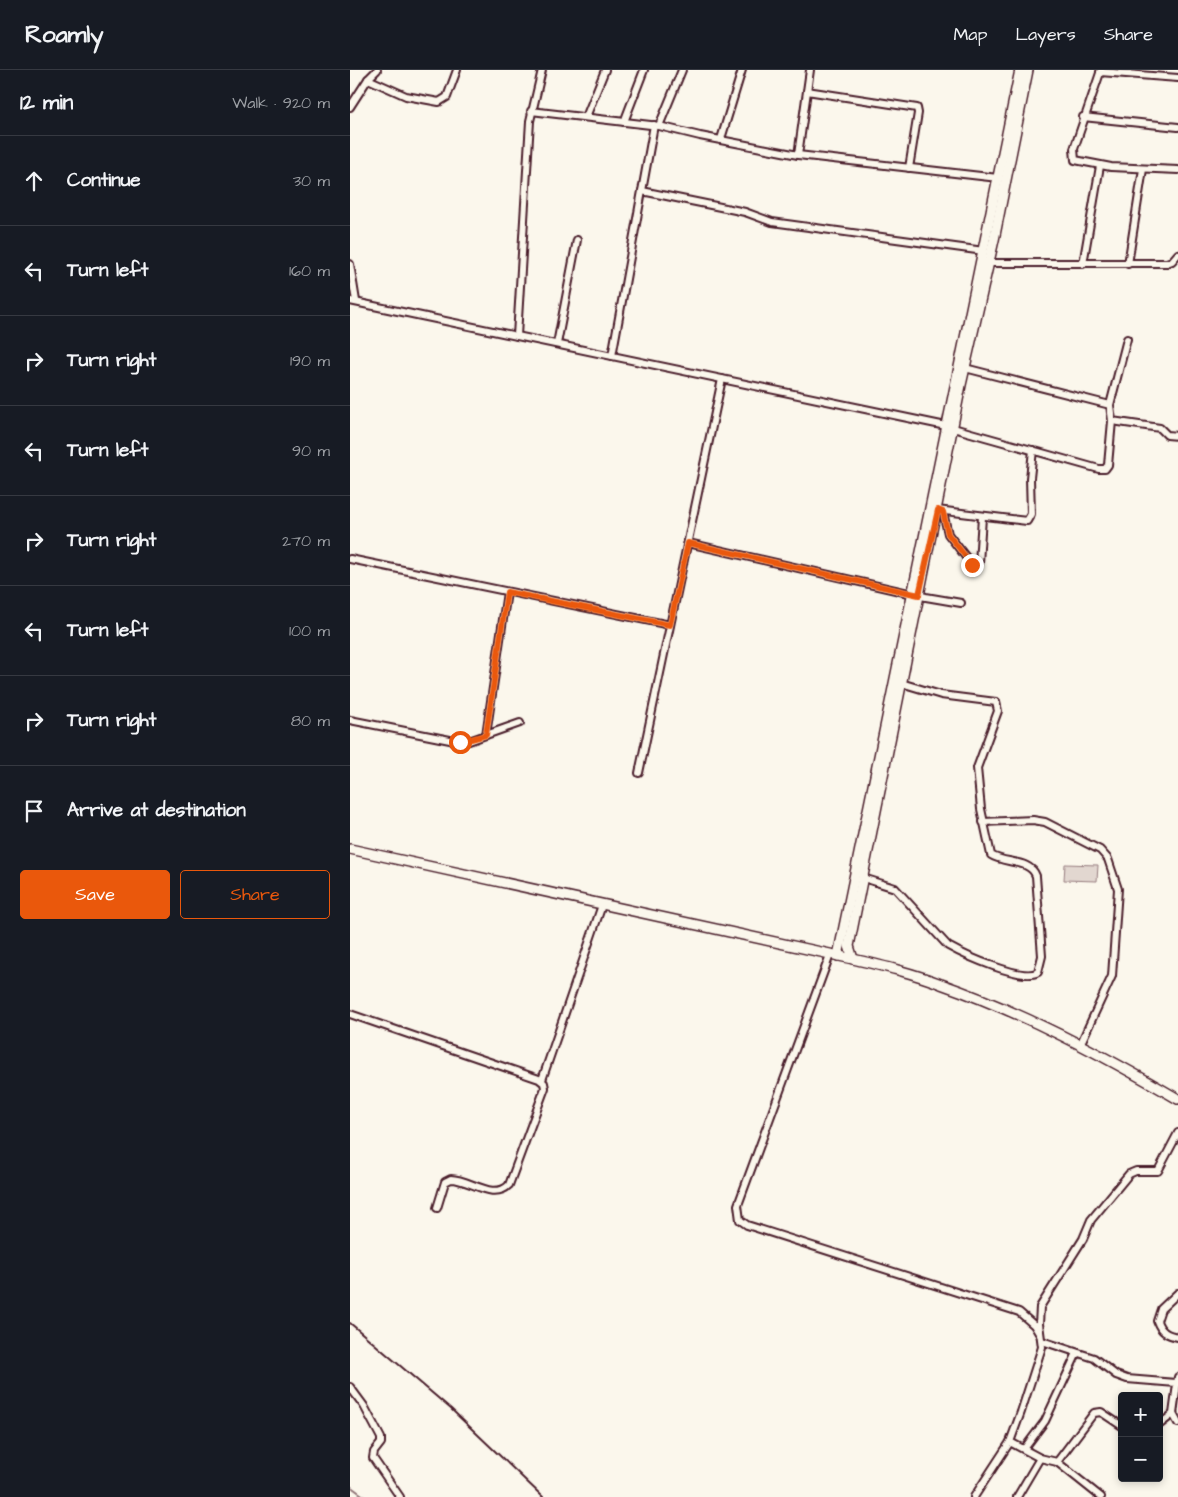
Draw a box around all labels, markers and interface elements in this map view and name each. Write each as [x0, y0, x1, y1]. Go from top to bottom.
text: Roamly [25, 18, 103, 52]
text: Map [953, 22, 987, 47]
text: Layers [1015, 22, 1076, 47]
text: Share [1104, 22, 1153, 47]
text: 12 min [20, 88, 73, 117]
text: Walk · 920 m [232, 92, 330, 114]
icon: ahead [20, 167, 48, 195]
text: Continue [67, 167, 141, 194]
text: 30 m [293, 170, 330, 192]
icon: left [20, 257, 48, 285]
text: Turn left [67, 257, 148, 284]
text: 160 m [289, 260, 330, 282]
icon: right [20, 347, 48, 375]
text: Turn right [67, 347, 156, 374]
text: 190 m [290, 350, 330, 372]
icon: left [20, 437, 48, 465]
text: Turn left [67, 437, 148, 464]
text: 90 m [292, 440, 330, 462]
icon: right [20, 527, 48, 555]
text: Turn right [67, 527, 156, 554]
text: 270 m [282, 530, 330, 552]
route end [961, 554, 984, 577]
icon: left [20, 617, 48, 645]
text: Turn left [67, 617, 148, 644]
text: 100 m [289, 620, 330, 642]
icon: right [20, 707, 48, 735]
text: Turn right [67, 707, 156, 734]
text: 80 m [291, 710, 330, 732]
route start [449, 731, 472, 754]
icon: arrive [20, 797, 48, 825]
text: Arrive at destination [67, 797, 246, 824]
button: Save [20, 870, 170, 919]
button: Share [180, 870, 330, 919]
map controls [1118, 1392, 1163, 1482]
button: + [1118, 1392, 1163, 1437]
button: − [1118, 1437, 1163, 1482]

